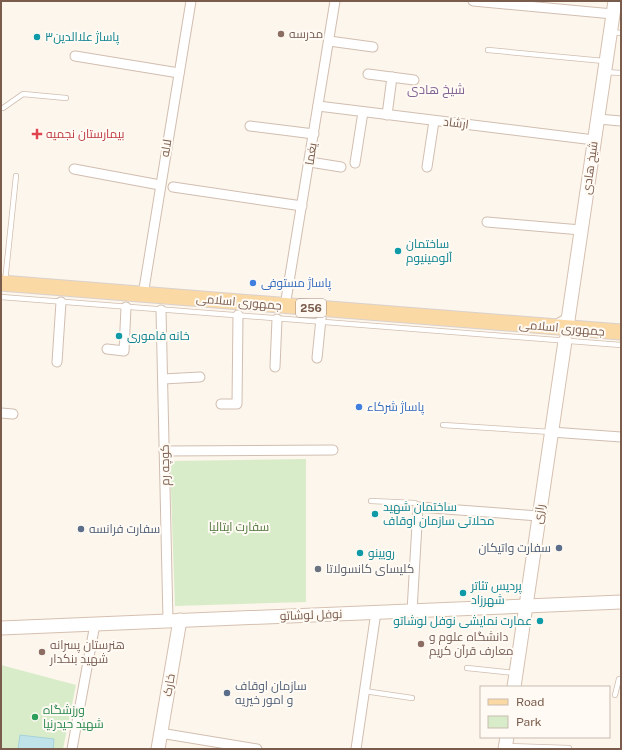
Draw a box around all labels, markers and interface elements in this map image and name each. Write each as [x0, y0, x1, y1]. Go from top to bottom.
place label: مدرسه [289, 27, 323, 41]
marker: مدرسه [276, 29, 286, 39]
place label: پاساژ علاالدین۳ [45, 30, 120, 46]
marker: پاساژ علاالدین۳ [32, 32, 42, 42]
district label: شیخ هادی [407, 82, 465, 98]
street label: ارشاد [442, 114, 470, 132]
place label: بیمارستان نجمیه [46, 127, 124, 141]
marker: بیمارستان نجمیه [31, 128, 43, 140]
street label: لاله [158, 138, 174, 158]
street label: شیخ هادی [579, 140, 602, 196]
street label: یغما [302, 141, 320, 166]
place label: ساختمان آلومینیوم [406, 237, 453, 266]
marker: ساختمان آلومینیوم [393, 246, 403, 256]
place label: پاساژ مستوفی [261, 276, 332, 292]
marker: پاساژ مستوفی [248, 278, 258, 288]
street label: جمهوری اسلامی [196, 291, 282, 313]
road number: 256 [296, 299, 326, 317]
street label: جمهوری اسلامی [519, 317, 605, 339]
place label: خانه فاموری [127, 329, 190, 343]
marker: خانه فاموری [114, 331, 124, 341]
place label: پاساژ شرکاء [367, 400, 425, 416]
marker: پاساژ شرکاء [354, 402, 364, 412]
street label: کوچه رم [158, 444, 174, 486]
place label: ساختمان شهید محلاتی سازمان اوقاف [383, 500, 494, 528]
street label: رازی [531, 503, 547, 525]
marker: ساختمان شهید محلاتی سازمان اوقاف [370, 509, 380, 519]
park label: سفارت ایتالیا [209, 520, 269, 534]
place label: سفارت فرانسه [89, 522, 160, 536]
marker: سفارت فرانسه [76, 524, 86, 534]
place label: سفارت واتیکان [478, 541, 551, 555]
marker: سفارت واتیکان [554, 543, 564, 553]
place label: رویینو [368, 546, 395, 560]
marker: رویینو [355, 548, 365, 558]
place label: کلیسای کانسولاتا [326, 562, 414, 576]
marker: کلیسای کانسولاتا [313, 564, 323, 574]
place label: پردیس تئاتر شهرزاد [470, 579, 523, 607]
marker: پردیس تئاتر شهرزاد [458, 588, 468, 598]
street label: نوفل لوشاتو [279, 607, 343, 623]
place label: عمارت نمایشی نوفل لوشاتو [393, 614, 532, 628]
marker: عمارت نمایشی نوفل لوشاتو [535, 616, 545, 626]
place label: دانشگاه علوم و معارف قرآن کریم [429, 630, 514, 659]
place label: هنرستان پسرانه شهید بنکدار [49, 638, 125, 666]
marker: دانشگاه علوم و معارف قرآن کریم [416, 639, 426, 649]
marker: هنرستان پسرانه شهید بنکدار [37, 647, 47, 657]
street label: خارک [160, 673, 178, 697]
place label: سازمان اوقاف و امور خيريه [235, 679, 307, 707]
legend [480, 686, 610, 738]
marker: سازمان اوقاف و امور خيريه [222, 688, 232, 698]
text: Road [516, 695, 544, 709]
place label: ورزشگاه شهید حیدرنیا [43, 703, 104, 731]
marker: ورزشگاه شهید حیدرنیا [30, 712, 40, 722]
text: Park [516, 715, 542, 729]

